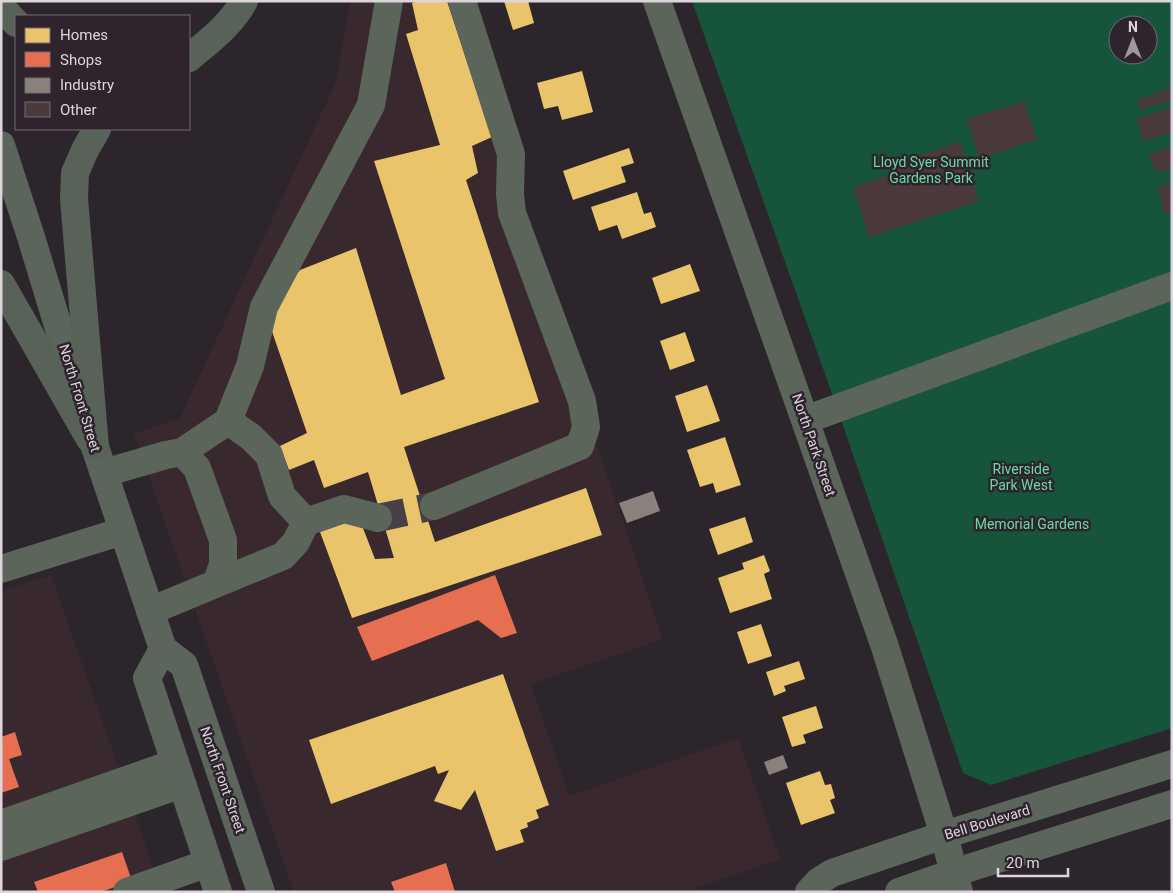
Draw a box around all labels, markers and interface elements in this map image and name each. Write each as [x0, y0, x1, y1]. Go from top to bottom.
legend [15, 15, 190, 130]
north arrow [1108, 15, 1158, 65]
text: N [1128, 19, 1138, 35]
text: Homes [60, 26, 108, 44]
text: Shops [60, 51, 102, 69]
text: Industry [60, 76, 114, 94]
text: Other [60, 101, 97, 119]
park label: Lloyd Syer Summit Gardens Park [873, 154, 989, 186]
street label: North Front Street [56, 342, 104, 454]
street label: North Park Street [789, 392, 839, 499]
park label: Riverside Park West [989, 461, 1053, 493]
park label: Memorial Gardens [975, 516, 1089, 532]
street label: North Front Street [197, 725, 249, 836]
street label: Bell Boulevard [942, 801, 1032, 843]
scale bar [998, 846, 1068, 878]
text: 20 m [1006, 854, 1040, 872]

